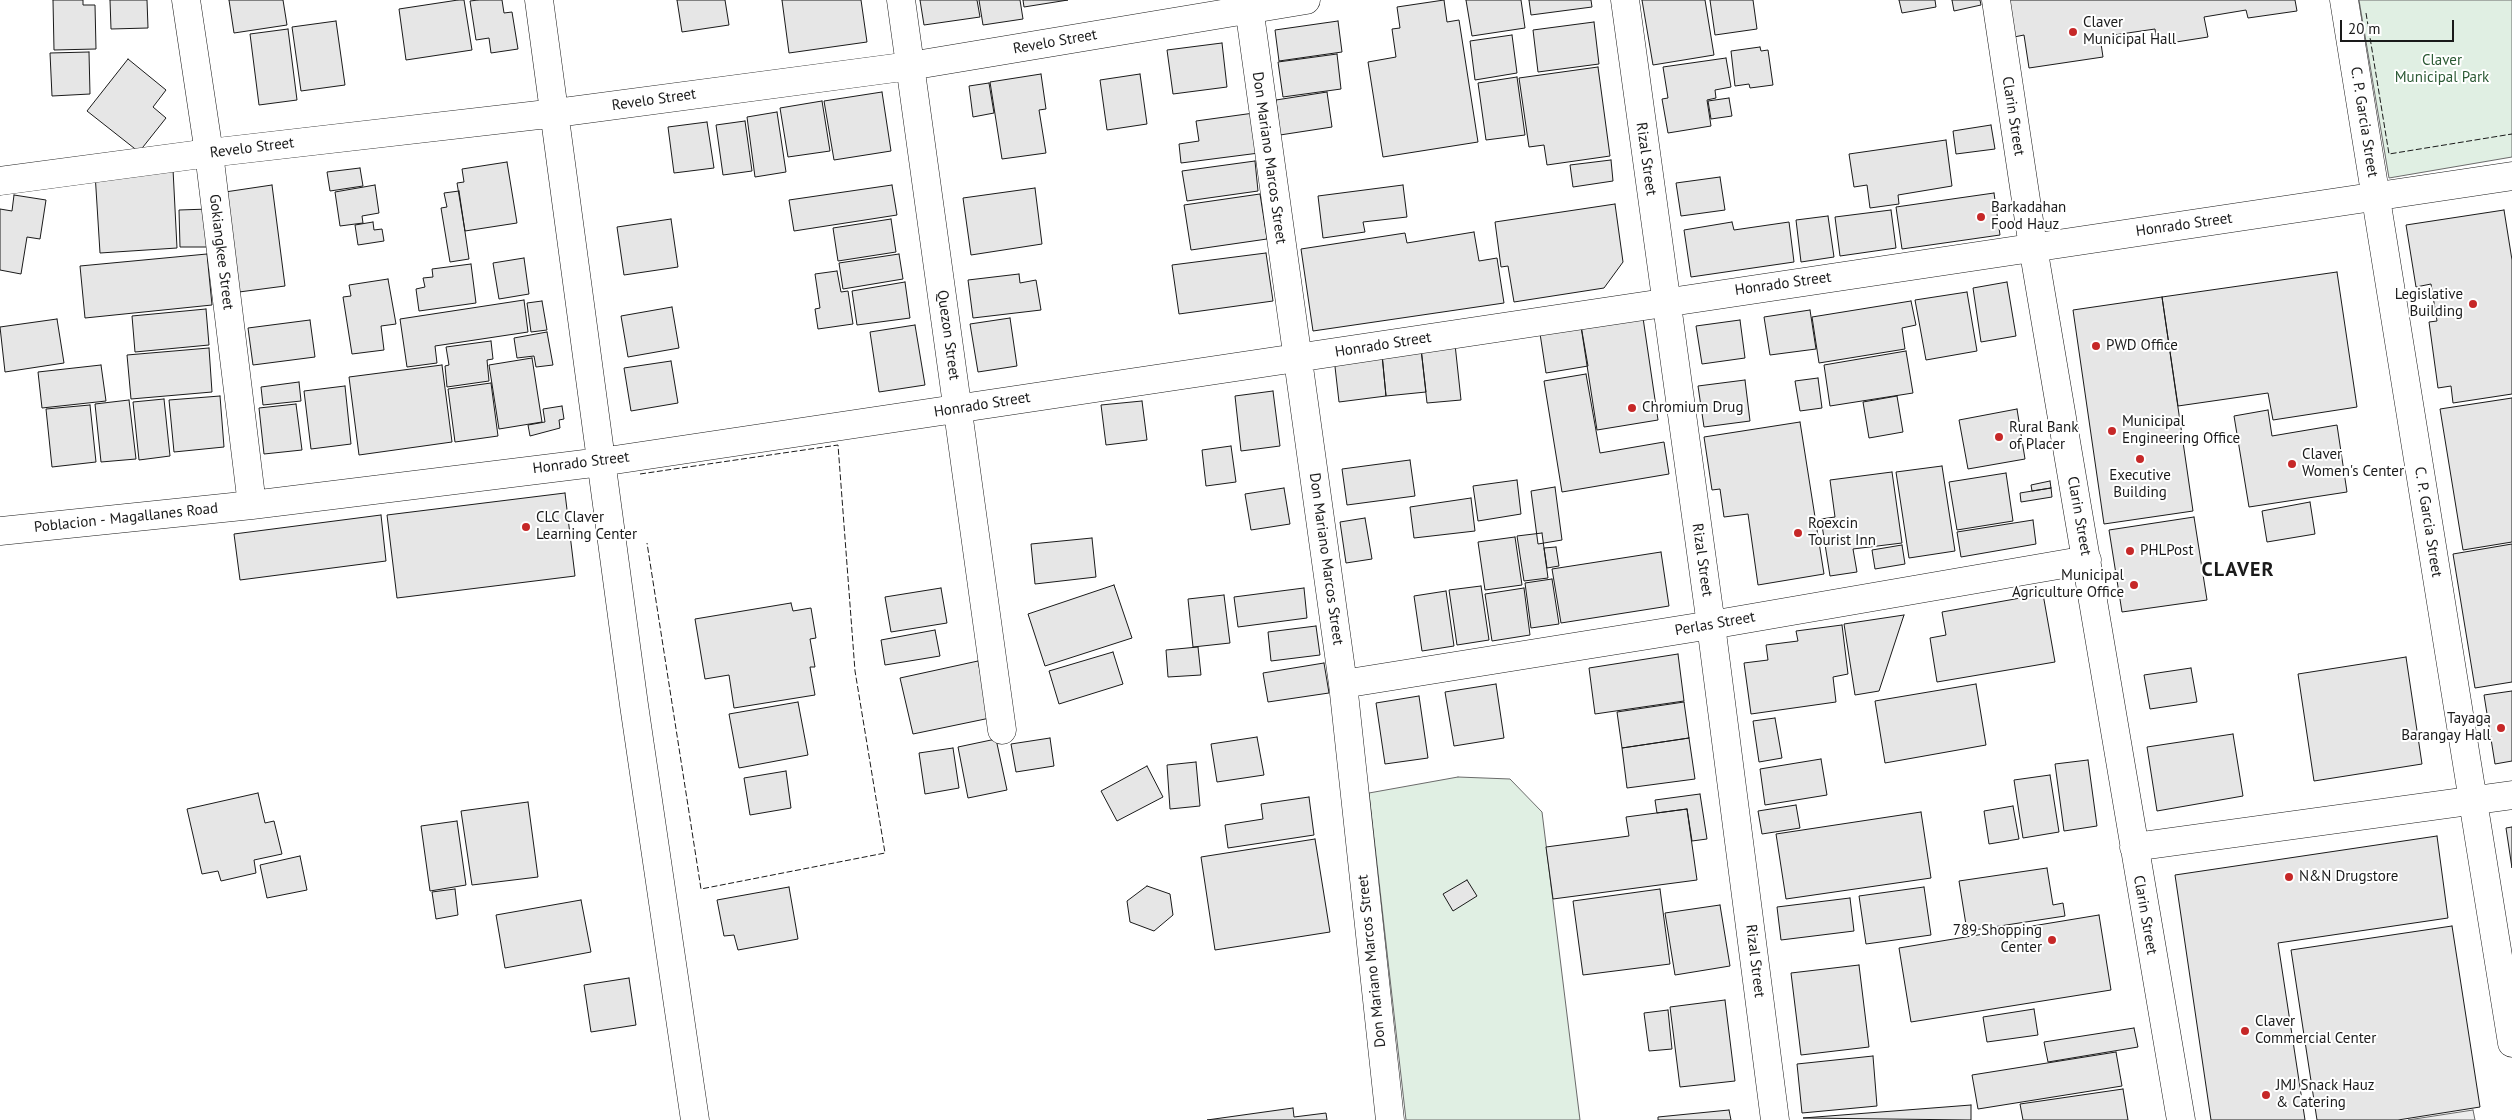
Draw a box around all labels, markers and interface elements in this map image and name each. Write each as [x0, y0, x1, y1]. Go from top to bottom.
scale bar [2342, 10, 2456, 42]
place label: Claver Municipal Hall [2083, 14, 2176, 49]
text: 20 m [2348, 19, 2381, 38]
street label: Revelo Street [1012, 26, 1098, 58]
marker: Claver Municipal Hall [2067, 26, 2079, 38]
park label: Claver Municipal Park [2395, 52, 2489, 87]
street label: C. P. Garcia Street [2346, 65, 2382, 179]
street label: Don Mariano Marcos Street [1248, 71, 1290, 245]
street label: Clarin Street [1998, 75, 2028, 157]
street label: Revelo Street [611, 85, 697, 115]
street label: Rizal Street [1632, 121, 1660, 197]
street label: Revelo Street [209, 134, 295, 162]
street label: Gokiangkee Street [205, 193, 237, 311]
place label: Barkadahan Food Hauz [1991, 199, 2066, 234]
street label: Honrado Street [2135, 209, 2233, 241]
marker: Barkadahan Food Hauz [1975, 211, 1987, 223]
street label: Honrado Street [1734, 268, 1832, 300]
place label: Legislative Building [2395, 286, 2463, 321]
street label: Quezon Street [933, 289, 963, 381]
marker: Legislative Building [2467, 298, 2479, 310]
street label: Honrado Street [1334, 329, 1432, 361]
place label: PWD Office [2106, 337, 2178, 355]
marker: PWD Office [2090, 340, 2102, 352]
street label: Honrado Street [933, 389, 1031, 421]
place label: Chromium Drug [1642, 399, 1743, 417]
marker: Chromium Drug [1626, 402, 1638, 414]
place label: Municipal Engineering Office [2122, 413, 2240, 448]
place label: Rural Bank of Placer [2009, 419, 2078, 454]
marker: Municipal Engineering Office [2106, 425, 2118, 437]
marker: Rural Bank of Placer [1993, 431, 2005, 443]
place label: Claver Women's Center [2302, 446, 2404, 481]
street label: Honrado Street [532, 448, 630, 478]
marker: Executive Building [2134, 453, 2146, 465]
marker: Claver Women's Center [2286, 458, 2298, 470]
street label: C. P. Garcia Street [2410, 465, 2446, 579]
place label: Executive Building [2109, 467, 2171, 502]
street label: Don Mariano Marcos Street [1305, 472, 1347, 646]
street label: Clarin Street [2063, 475, 2095, 557]
street label: Poblacion - Magallanes Road [33, 499, 219, 537]
place label: CLC Claver Learning Center [536, 509, 637, 544]
place label: Roexcin Tourist Inn [1808, 515, 1876, 550]
marker: CLC Claver Learning Center [520, 521, 532, 533]
street label: Rizal Street [1688, 522, 1716, 598]
marker: Roexcin Tourist Inn [1792, 527, 1804, 539]
place label: PHLPost [2140, 542, 2194, 560]
marker: PHLPost [2124, 545, 2136, 557]
district label: CLAVER [2201, 558, 2275, 582]
place label: Municipal Agriculture Office [2012, 567, 2124, 602]
marker: Municipal Agriculture Office [2128, 579, 2140, 591]
street label: Perlas Street [1674, 608, 1756, 640]
place label: Tayaga Barangay Hall [2401, 710, 2491, 745]
marker: Tayaga Barangay Hall [2495, 722, 2507, 734]
place label: N&N Drugstore [2299, 868, 2398, 886]
marker: N&N Drugstore [2283, 871, 2295, 883]
street label: Don Mariano Marcos Street [1354, 874, 1390, 1048]
street label: Clarin Street [2129, 874, 2161, 956]
place label: 789 Shopping Center [1953, 922, 2042, 957]
street label: Rizal Street [1742, 923, 1768, 999]
marker: 789 Shopping Center [2046, 934, 2058, 946]
place label: Claver Commercial Center [2255, 1013, 2376, 1048]
marker: Claver Commercial Center [2239, 1025, 2251, 1037]
place label: JMJ Snack Hauz & Catering [2276, 1077, 2374, 1112]
marker: JMJ Snack Hauz & Catering [2260, 1089, 2272, 1101]

